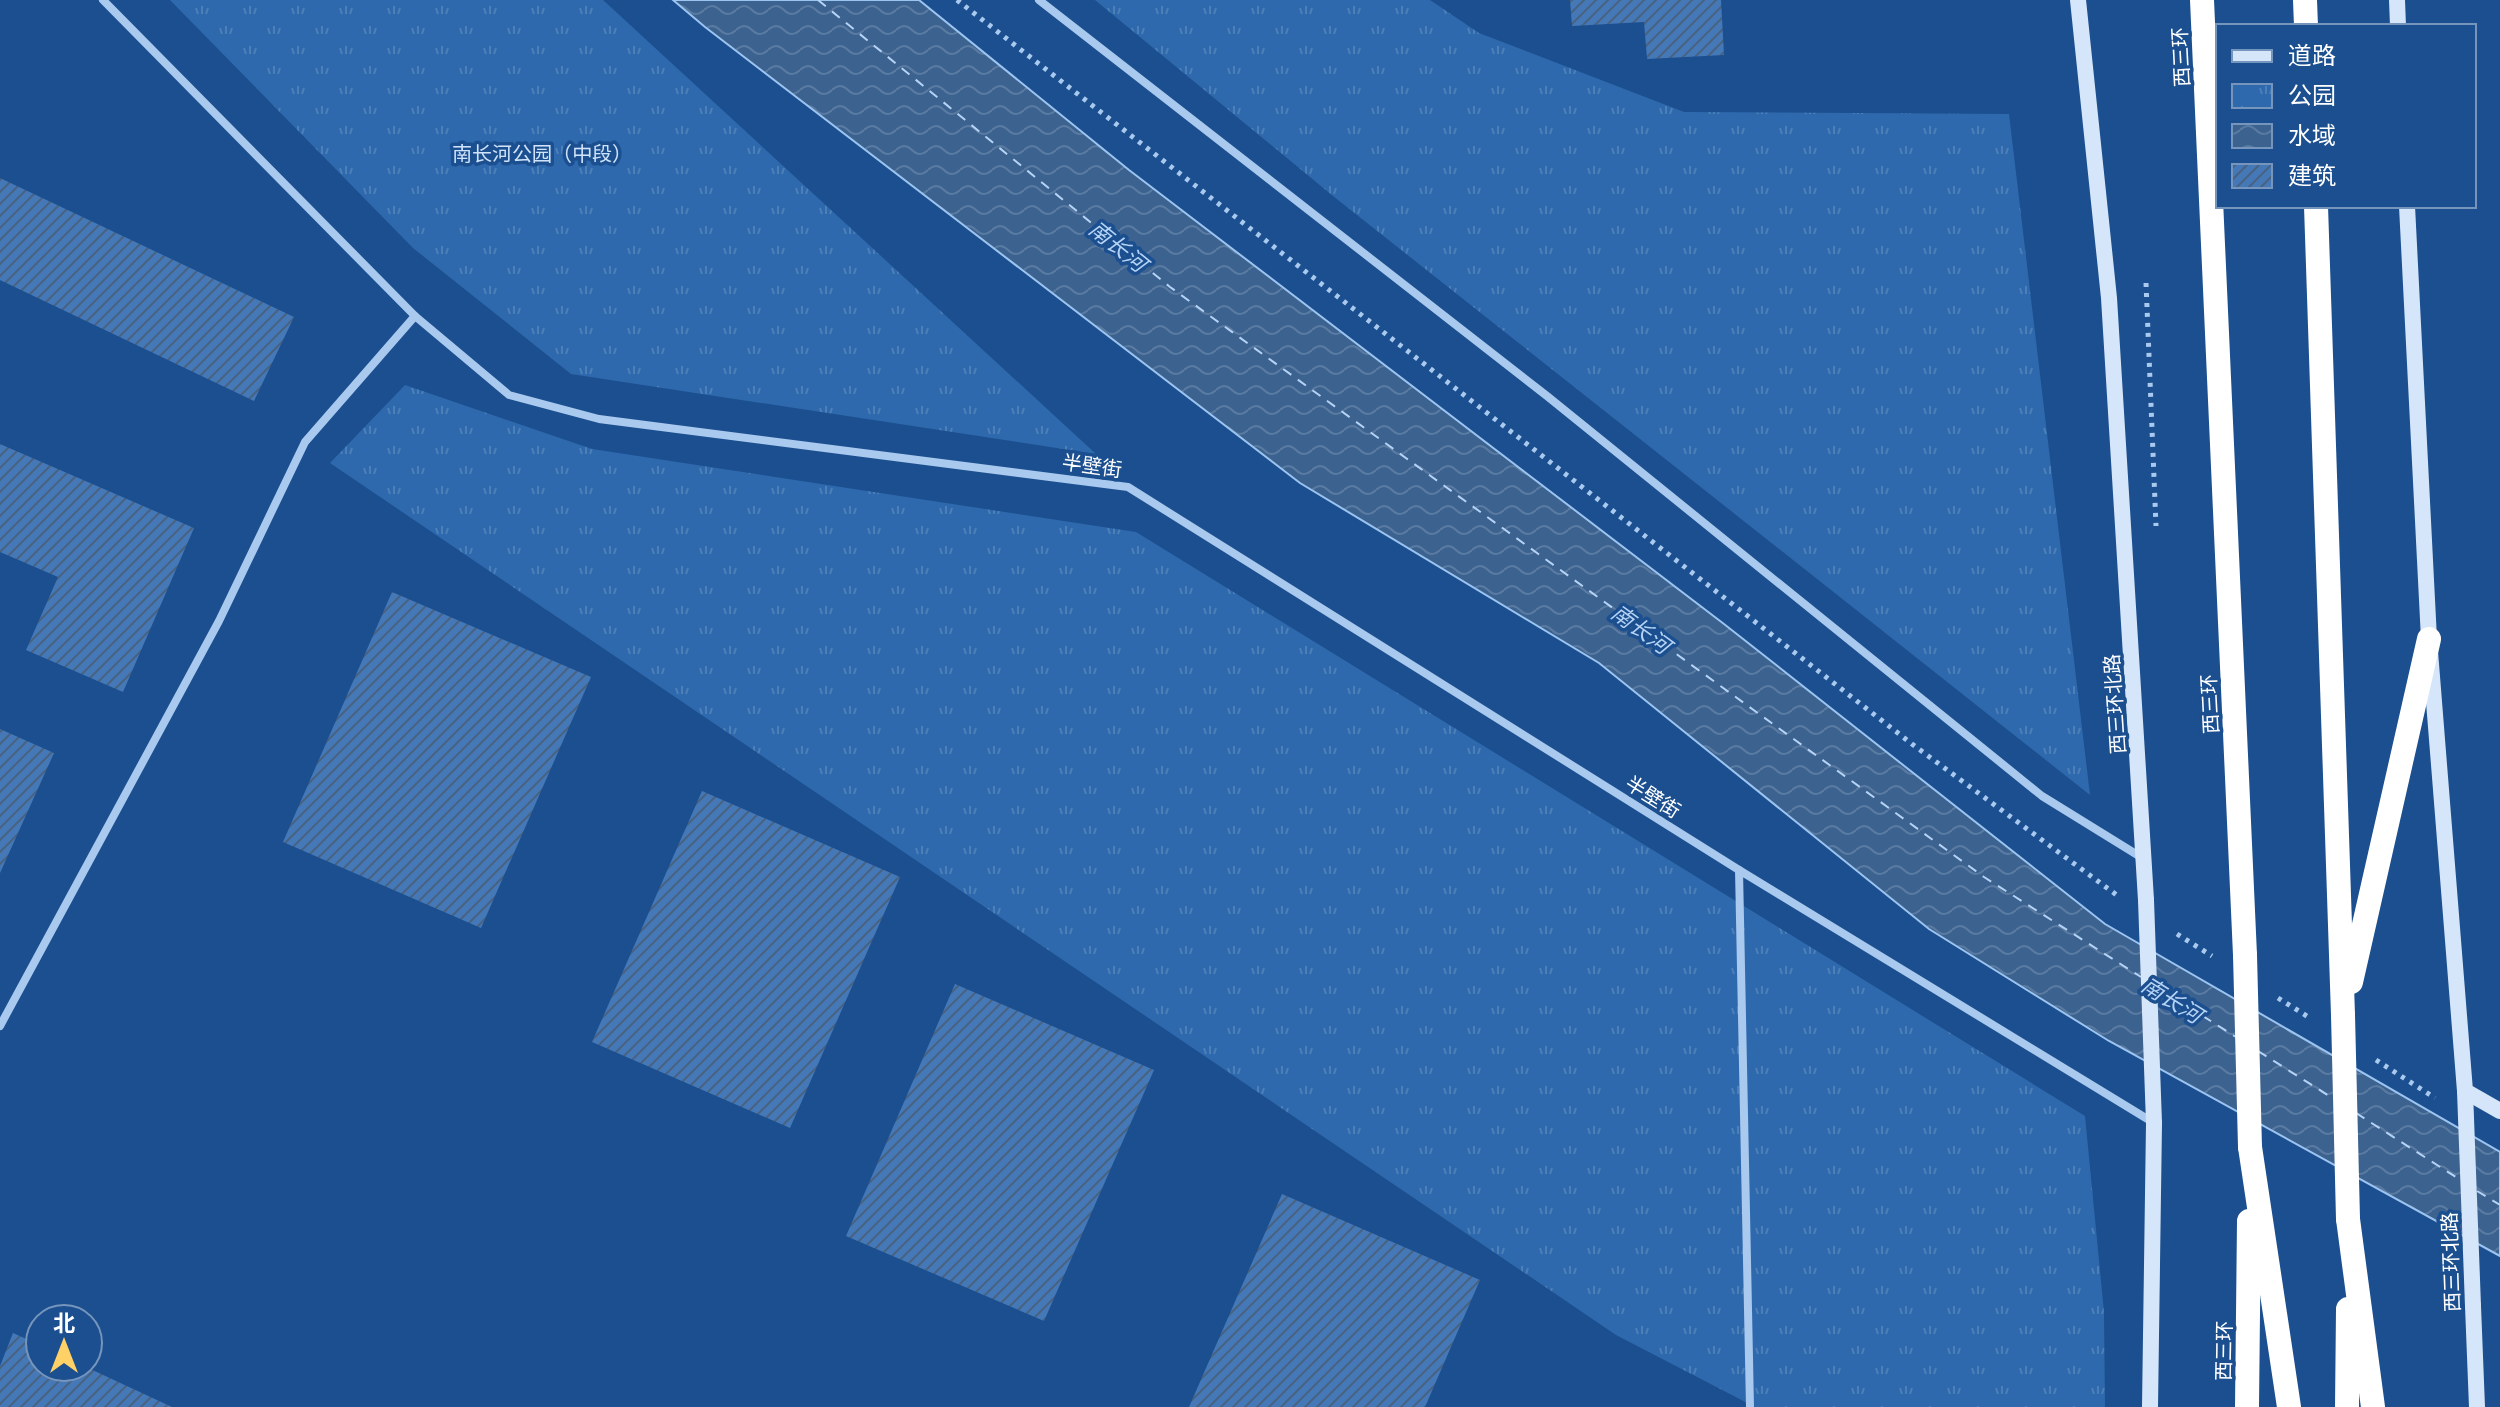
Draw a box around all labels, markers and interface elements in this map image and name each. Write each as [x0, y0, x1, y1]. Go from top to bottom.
legend [2216, 24, 2476, 208]
street label: 西三环 [2167, 26, 2195, 88]
text: 道路 [2288, 41, 2336, 69]
text: 公园 [2288, 81, 2336, 109]
text: 水域 [2288, 121, 2336, 149]
park label: 南长河公园（中段） [452, 142, 632, 166]
text: 建筑 [2288, 161, 2336, 189]
water label: 南长河 [1084, 215, 1155, 279]
street label: 半壁街 [1061, 450, 1123, 482]
water label: 南长河 [1607, 599, 1679, 661]
street label: 西三环北路 [2100, 653, 2130, 755]
street label: 西三环 [2196, 673, 2224, 735]
street label: 半壁街 [1621, 771, 1685, 823]
water label: 南长河 [2137, 971, 2210, 1031]
street label: 西三环北路 [2437, 1212, 2465, 1312]
north arrow [24, 1303, 104, 1383]
text: 北 [53, 1310, 75, 1336]
street label: 西三环 [2211, 1321, 2237, 1381]

